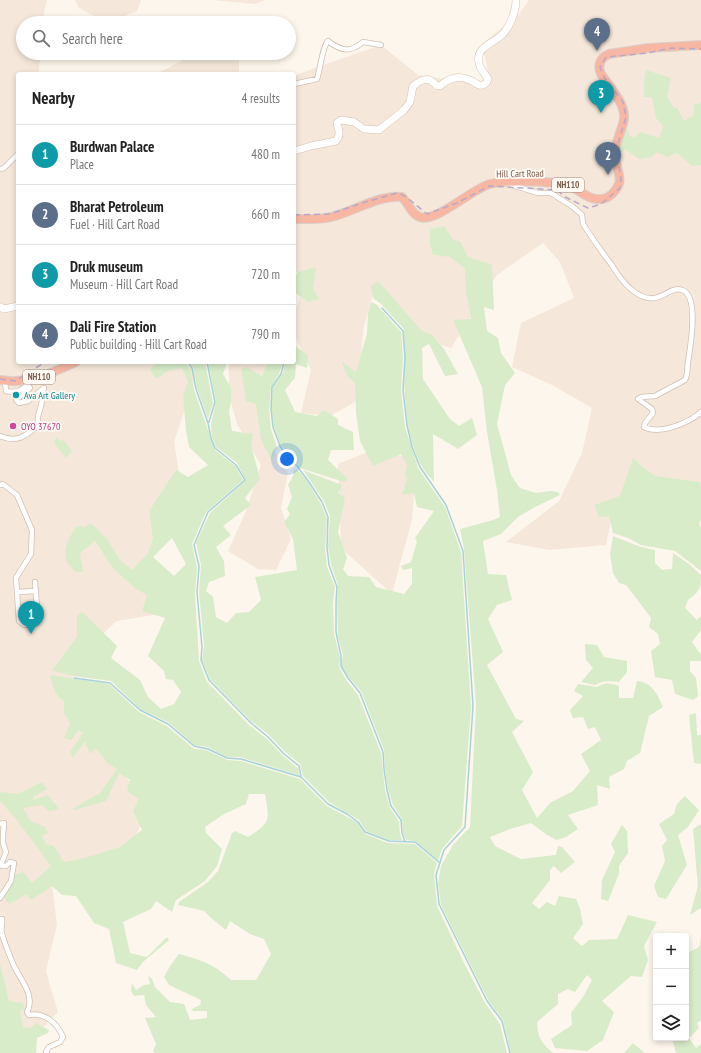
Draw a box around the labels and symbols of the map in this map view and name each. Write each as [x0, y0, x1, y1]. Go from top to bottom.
pin: 4 [584, 18, 610, 51]
pin: 3 [588, 80, 614, 113]
pin: 2 [595, 142, 621, 175]
street label: Hill Cart Road [496, 167, 544, 180]
road number: NH110 [552, 178, 584, 192]
road number: NH110 [23, 370, 55, 384]
place label: Ava Art Gallery [24, 389, 75, 402]
marker: Ava Art Gallery [11, 390, 21, 400]
place label: OYO 37670 [21, 420, 61, 433]
marker: OYO 37670 [8, 421, 18, 431]
your location [277, 449, 297, 469]
pin: 1 [18, 601, 44, 634]

